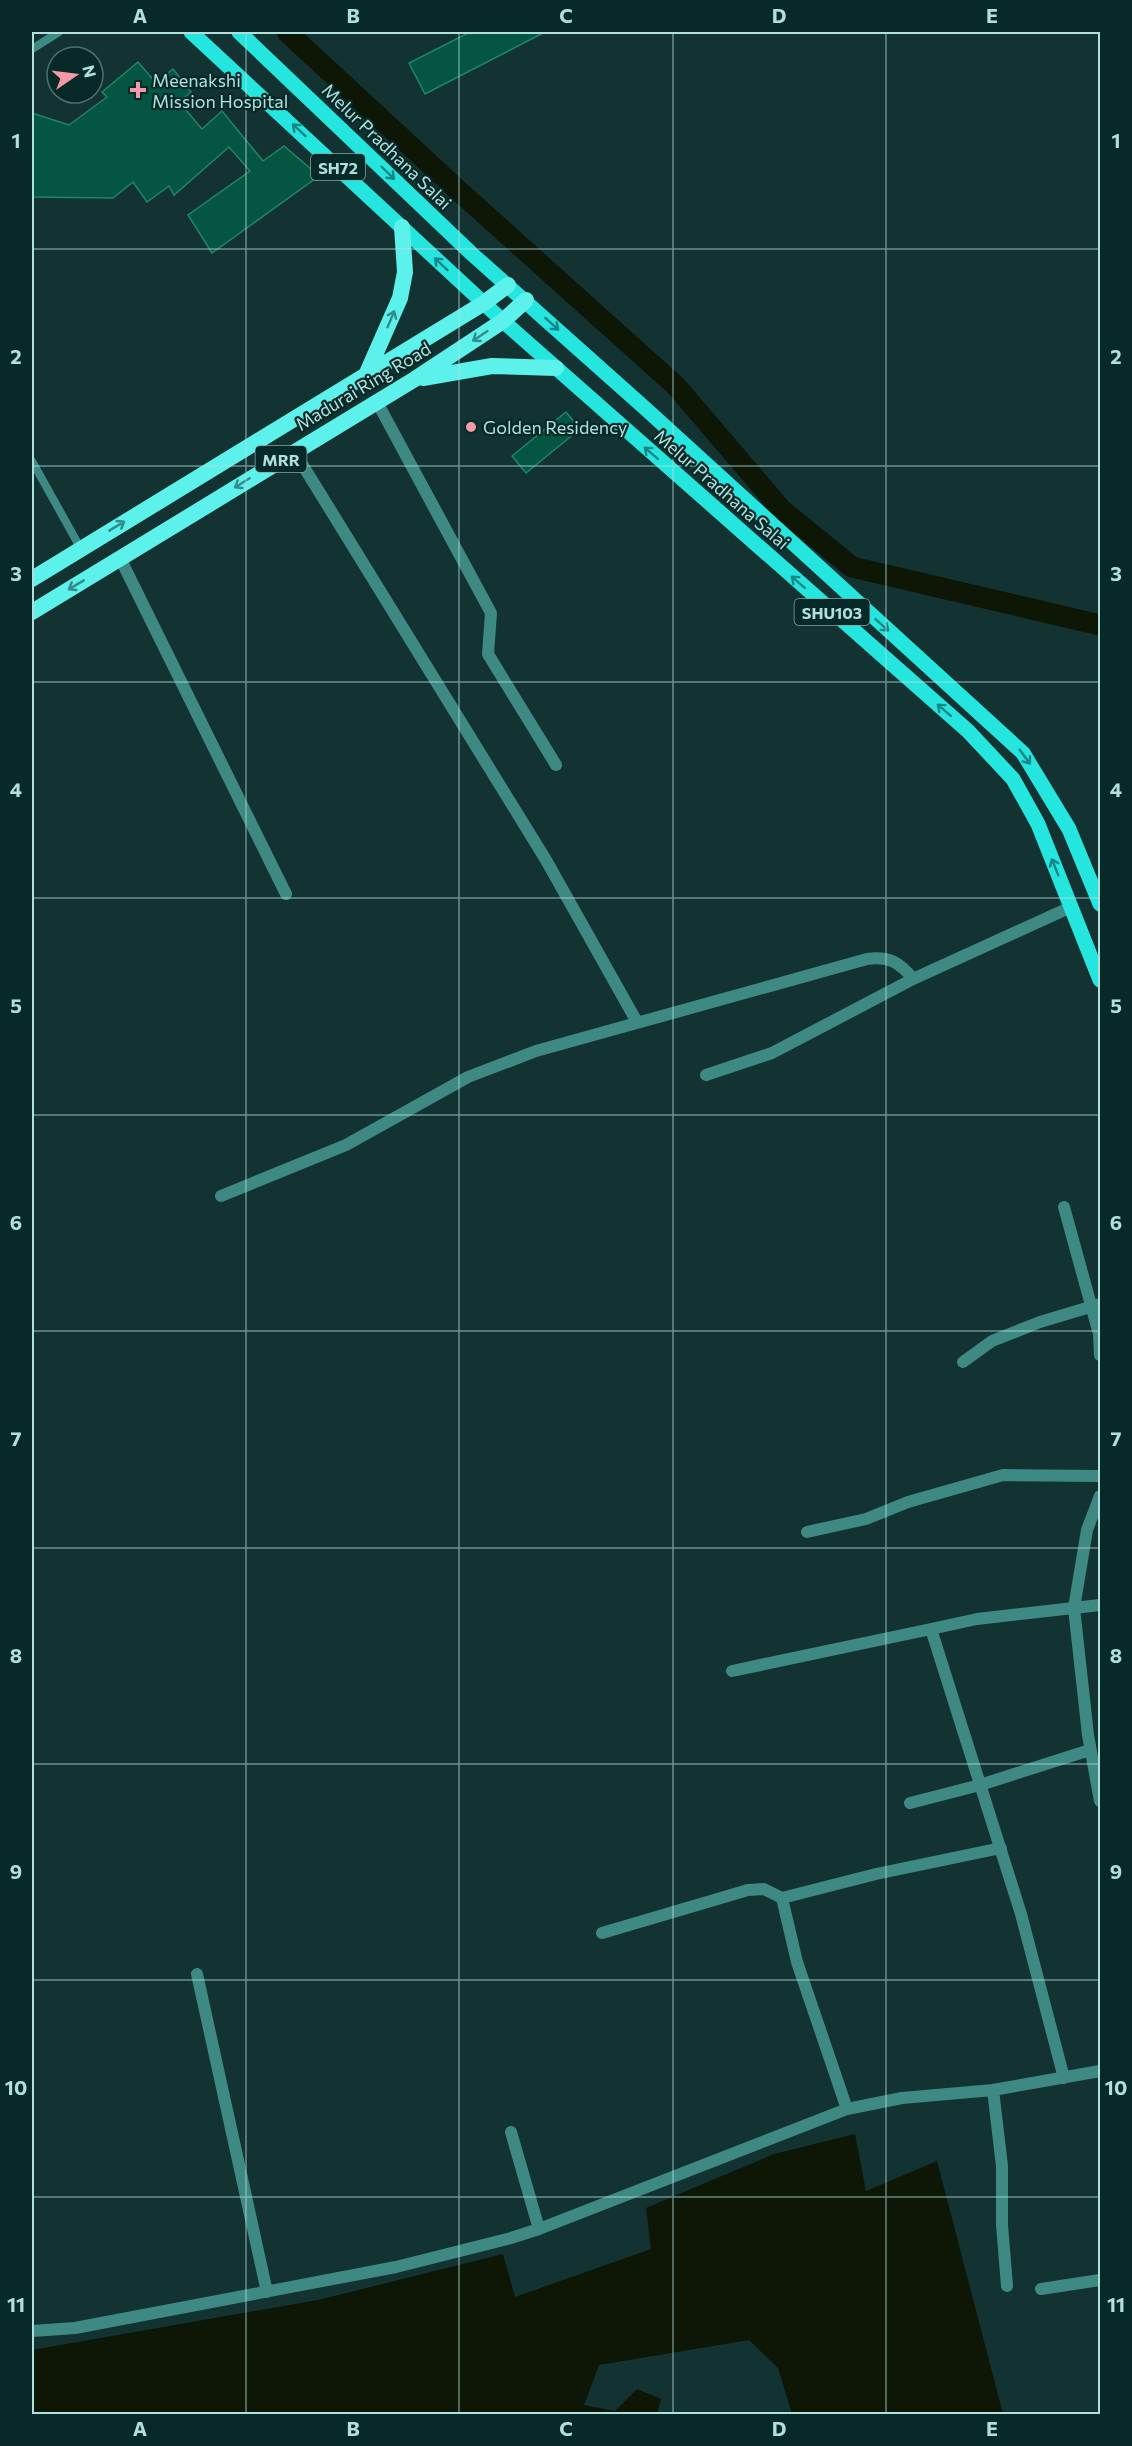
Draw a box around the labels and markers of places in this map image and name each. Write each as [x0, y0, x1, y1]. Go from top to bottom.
place label: Meenakshi Mission Hospital [152, 69, 288, 112]
marker: Meenakshi Mission Hospital [129, 81, 147, 99]
place label: Golden Residency [483, 416, 627, 438]
marker: Golden Residency [464, 420, 478, 434]

